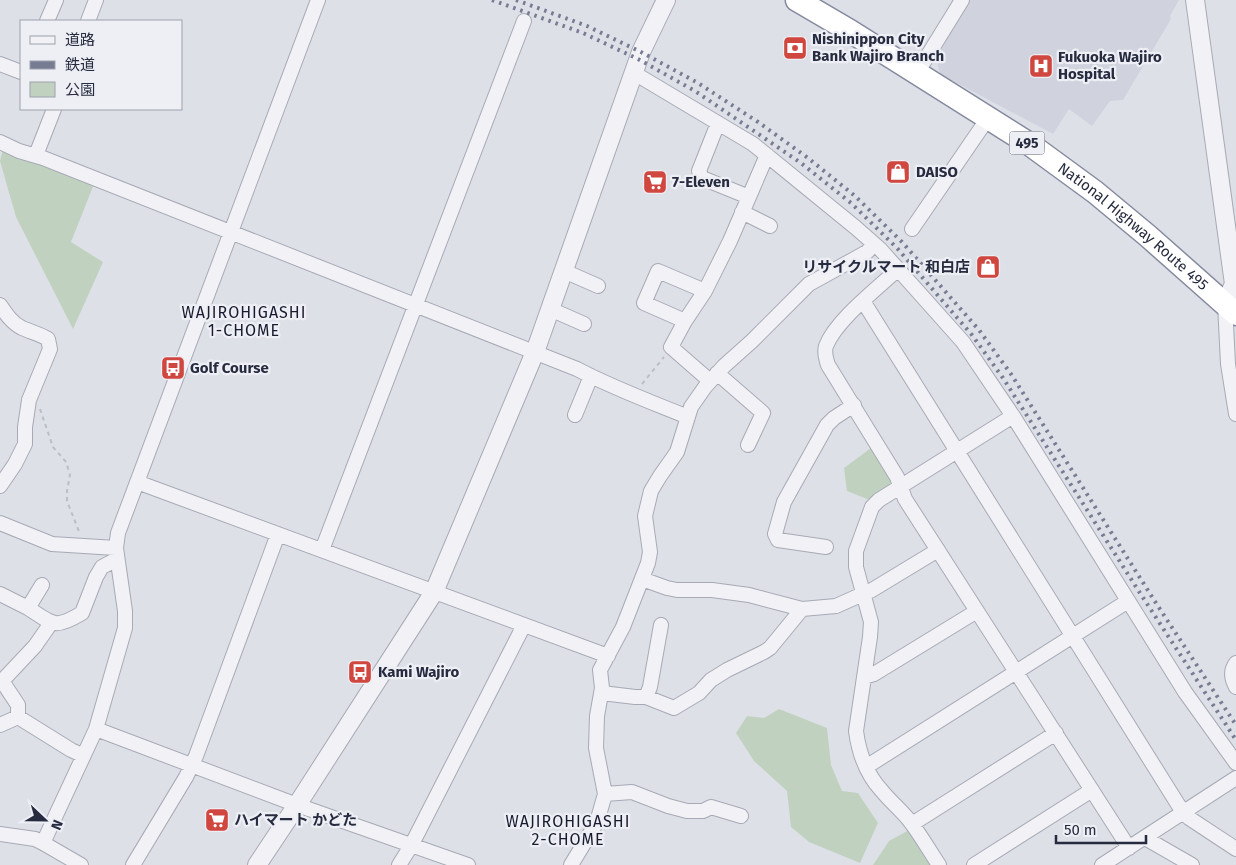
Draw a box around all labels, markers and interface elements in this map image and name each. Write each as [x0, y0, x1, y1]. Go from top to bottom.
legend [20, 20, 182, 110]
place label: Nishinippon City Bank Wajiro Branch [812, 30, 944, 65]
text: 道路 [65, 31, 95, 49]
bank icon: Nishinippon City Bank Wajiro Branch [782, 35, 808, 61]
place label: Fukuoka Wajiro Hospital [1058, 48, 1162, 83]
hospital icon: Fukuoka Wajiro Hospital [1028, 53, 1054, 79]
text: 鉄道 [65, 56, 95, 74]
text: 公園 [65, 81, 95, 99]
road number: 495 [1010, 132, 1044, 154]
shop icon: DAISO [885, 159, 911, 185]
street label: National Highway Route 495 [1054, 159, 1212, 294]
place label: DAISO [916, 163, 958, 181]
supermarket icon: 7-Eleven [642, 169, 668, 195]
place label: 7-Eleven [672, 173, 730, 191]
shop icon: リサイクルマート 和白店 [975, 254, 1001, 280]
place label: リサイクルマート 和白店 [802, 258, 970, 276]
district label: WAJIROHIGASHI 1-CHOME [182, 303, 306, 340]
bus stop icon: Golf Course [160, 355, 186, 381]
place label: Golf Course [190, 359, 269, 377]
bus stop icon: Kami Wajiro [347, 659, 373, 685]
place label: Kami Wajiro [378, 663, 459, 681]
north arrow [20, 795, 70, 845]
supermarket icon: ハイマート かどた [204, 807, 230, 833]
place label: ハイマート かどた [234, 811, 357, 829]
district label: WAJIROHIGASHI 2-CHOME [506, 812, 630, 849]
scale bar [1056, 812, 1146, 844]
text: N [47, 817, 66, 832]
text: 50 m [1064, 821, 1097, 839]

